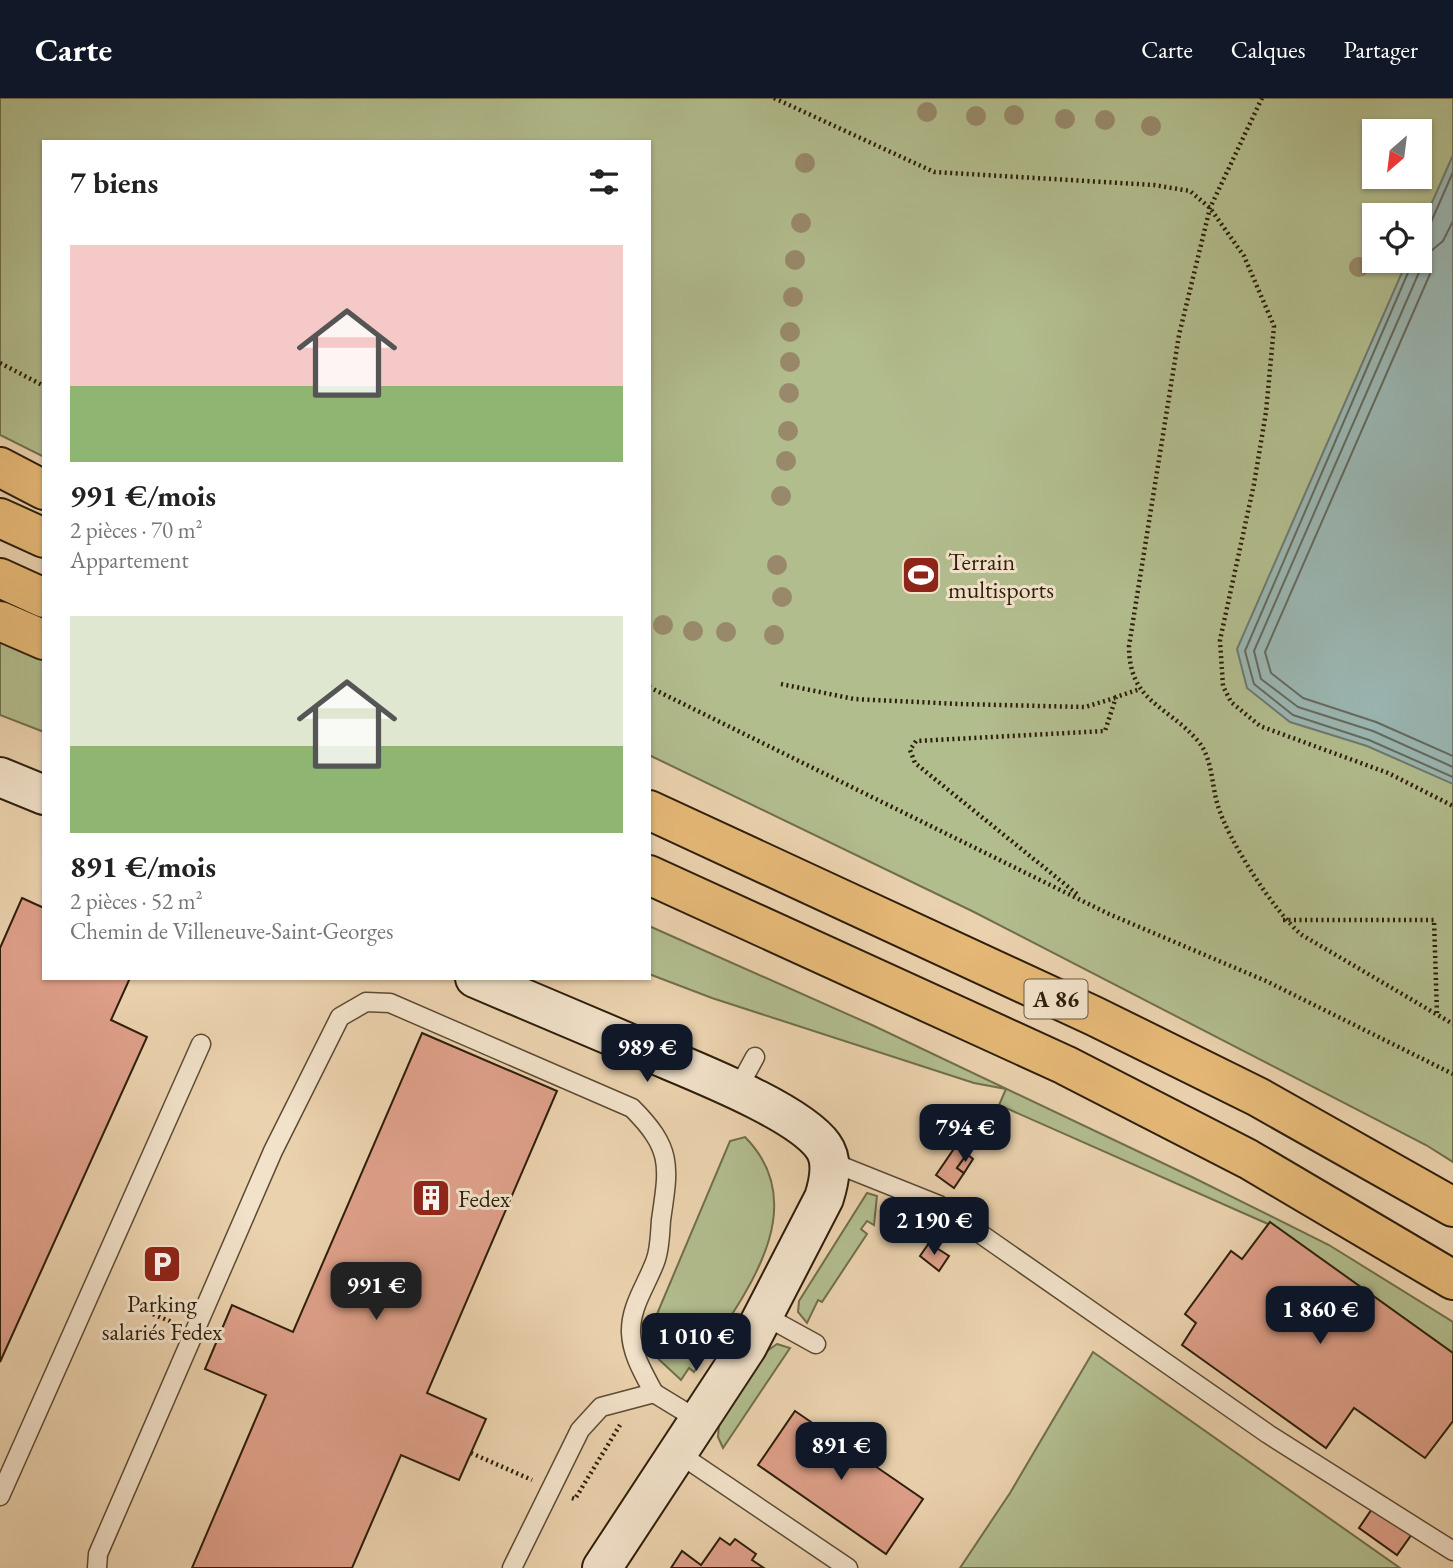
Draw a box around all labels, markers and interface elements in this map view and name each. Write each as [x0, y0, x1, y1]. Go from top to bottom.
text: Carte [35, 28, 112, 71]
text: Carte [1141, 34, 1193, 65]
text: Calques [1231, 34, 1305, 65]
text: Partager [1343, 34, 1418, 65]
north arrow [1362, 119, 1432, 189]
map controls [1362, 119, 1432, 273]
text: 7 biens [70, 163, 158, 202]
icon: filters [585, 163, 623, 201]
button: locate [1362, 203, 1432, 273]
icon: home [284, 290, 410, 416]
text: 991 €/mois [70, 476, 216, 515]
text: 2 pièces · 70 m² [70, 515, 203, 545]
text: Appartement [70, 545, 189, 575]
place label: Terrain multisports [948, 546, 1054, 605]
sports icon: Terrain multisports [900, 554, 942, 596]
icon: home [284, 661, 410, 787]
text: 891 €/mois [70, 847, 216, 886]
text: 2 pièces · 52 m² [70, 886, 203, 916]
text: Chemin de Villeneuve-Saint-Georges [70, 916, 393, 946]
road number: A 86 [1024, 980, 1088, 1018]
pin: 989 € [598, 1024, 696, 1084]
text: 989 € [618, 1032, 676, 1062]
pin: 794 € [916, 1104, 1014, 1164]
text: 794 € [936, 1112, 994, 1142]
building icon: Fedex [410, 1177, 452, 1219]
place label: Fedex [458, 1183, 511, 1214]
pin: 2 190 € [869, 1198, 999, 1257]
text: 2 190 € [896, 1205, 972, 1235]
parking icon: Parking salariés Fedex [141, 1243, 183, 1285]
pin: 991 € [327, 1262, 425, 1322]
text: 991 € [347, 1270, 405, 1300]
pin: 1 860 € [1255, 1286, 1385, 1346]
place label: Parking salariés Fedex [102, 1288, 223, 1347]
text: 1 860 € [1282, 1294, 1358, 1324]
pin: 1 010 € [631, 1314, 761, 1373]
text: 1 010 € [658, 1321, 734, 1351]
pin: 891 € [792, 1422, 890, 1482]
text: 891 € [812, 1430, 870, 1460]

